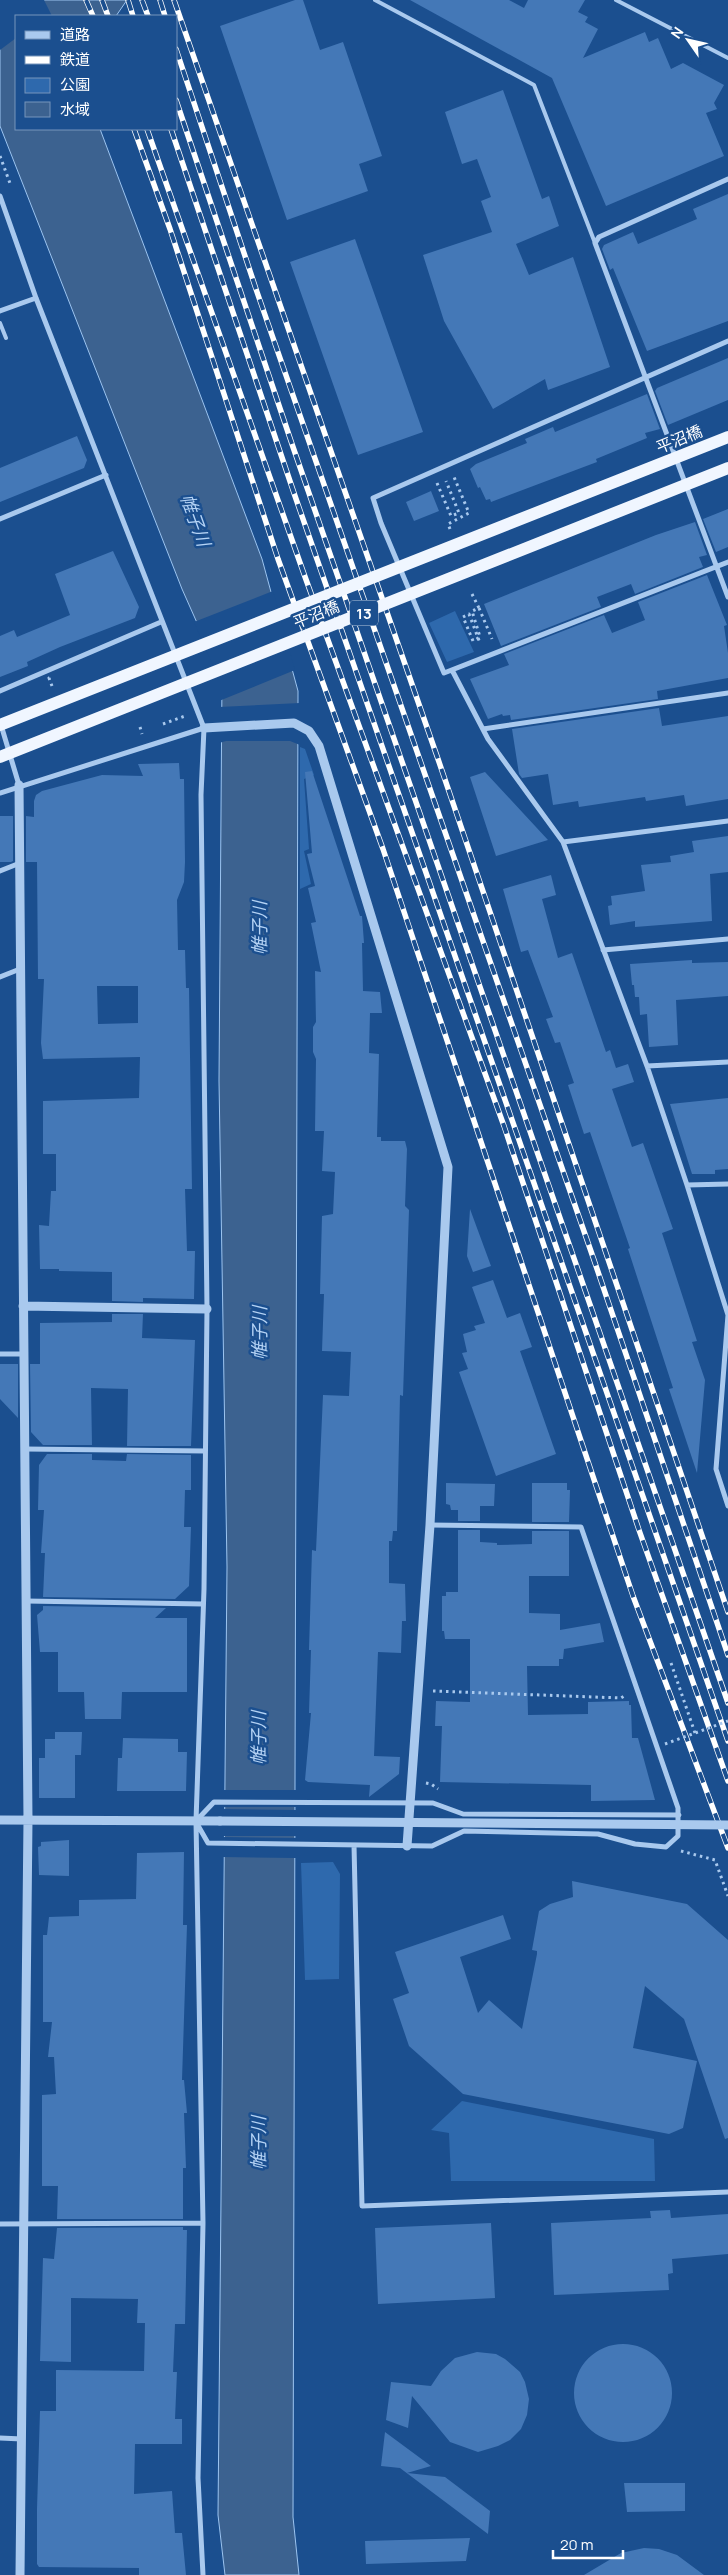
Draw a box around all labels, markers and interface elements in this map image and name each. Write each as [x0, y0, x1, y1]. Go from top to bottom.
legend [15, 15, 178, 130]
north arrow [663, 15, 713, 65]
text: N [666, 23, 687, 42]
text: 道路 [60, 24, 90, 45]
text: 鉄道 [60, 49, 90, 70]
text: 公園 [60, 74, 90, 95]
text: 水域 [60, 99, 90, 120]
street label: 平沼橋 [653, 420, 705, 458]
water label: 帷子川 [175, 491, 217, 551]
street label: 平沼橋 [290, 595, 342, 633]
road number: 13 [350, 600, 378, 626]
water label: 帷子川 [247, 899, 271, 955]
water label: 帷子川 [247, 1304, 271, 1360]
water label: 帷子川 [246, 1709, 270, 1765]
water label: 帷子川 [246, 2114, 270, 2170]
scale bar [553, 2528, 623, 2560]
text: 20 m [560, 2534, 593, 2555]

